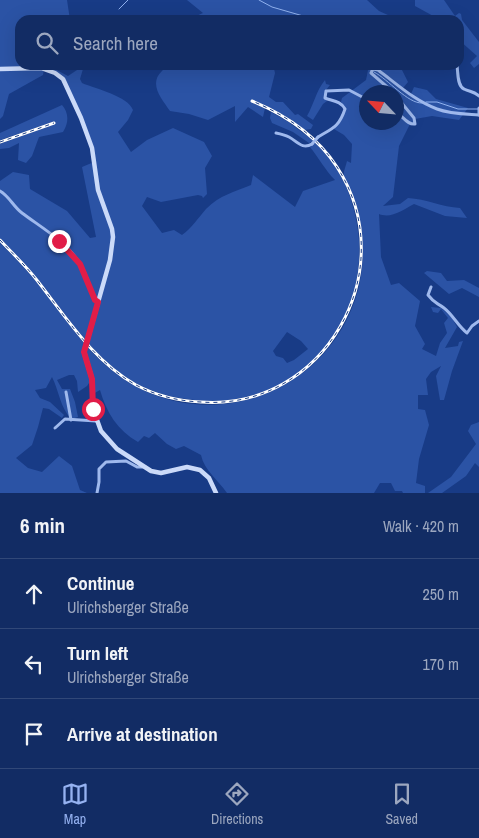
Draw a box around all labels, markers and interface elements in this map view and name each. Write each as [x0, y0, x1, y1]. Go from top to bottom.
search box [15, 15, 464, 70]
icon: search [33, 29, 61, 57]
text: Search here [73, 30, 158, 56]
north arrow [359, 85, 404, 130]
route end [48, 230, 71, 253]
route start [82, 398, 105, 421]
text: 6 min [20, 511, 65, 540]
text: Walk · 420 m [383, 515, 459, 537]
text: Continue [67, 570, 135, 596]
icon: ahead [20, 580, 48, 608]
text: 250 m [423, 583, 459, 605]
text: Ulrichsberger Straße [67, 596, 189, 618]
text: Turn left [67, 640, 128, 666]
icon: left [20, 650, 48, 678]
text: 170 m [423, 653, 459, 675]
text: Ulrichsberger Straße [67, 666, 189, 688]
icon: arrive [20, 720, 48, 748]
text: Arrive at destination [67, 721, 218, 747]
tab: Map [61, 780, 89, 828]
tab: Directions [211, 780, 263, 828]
tab: Saved [385, 780, 418, 828]

